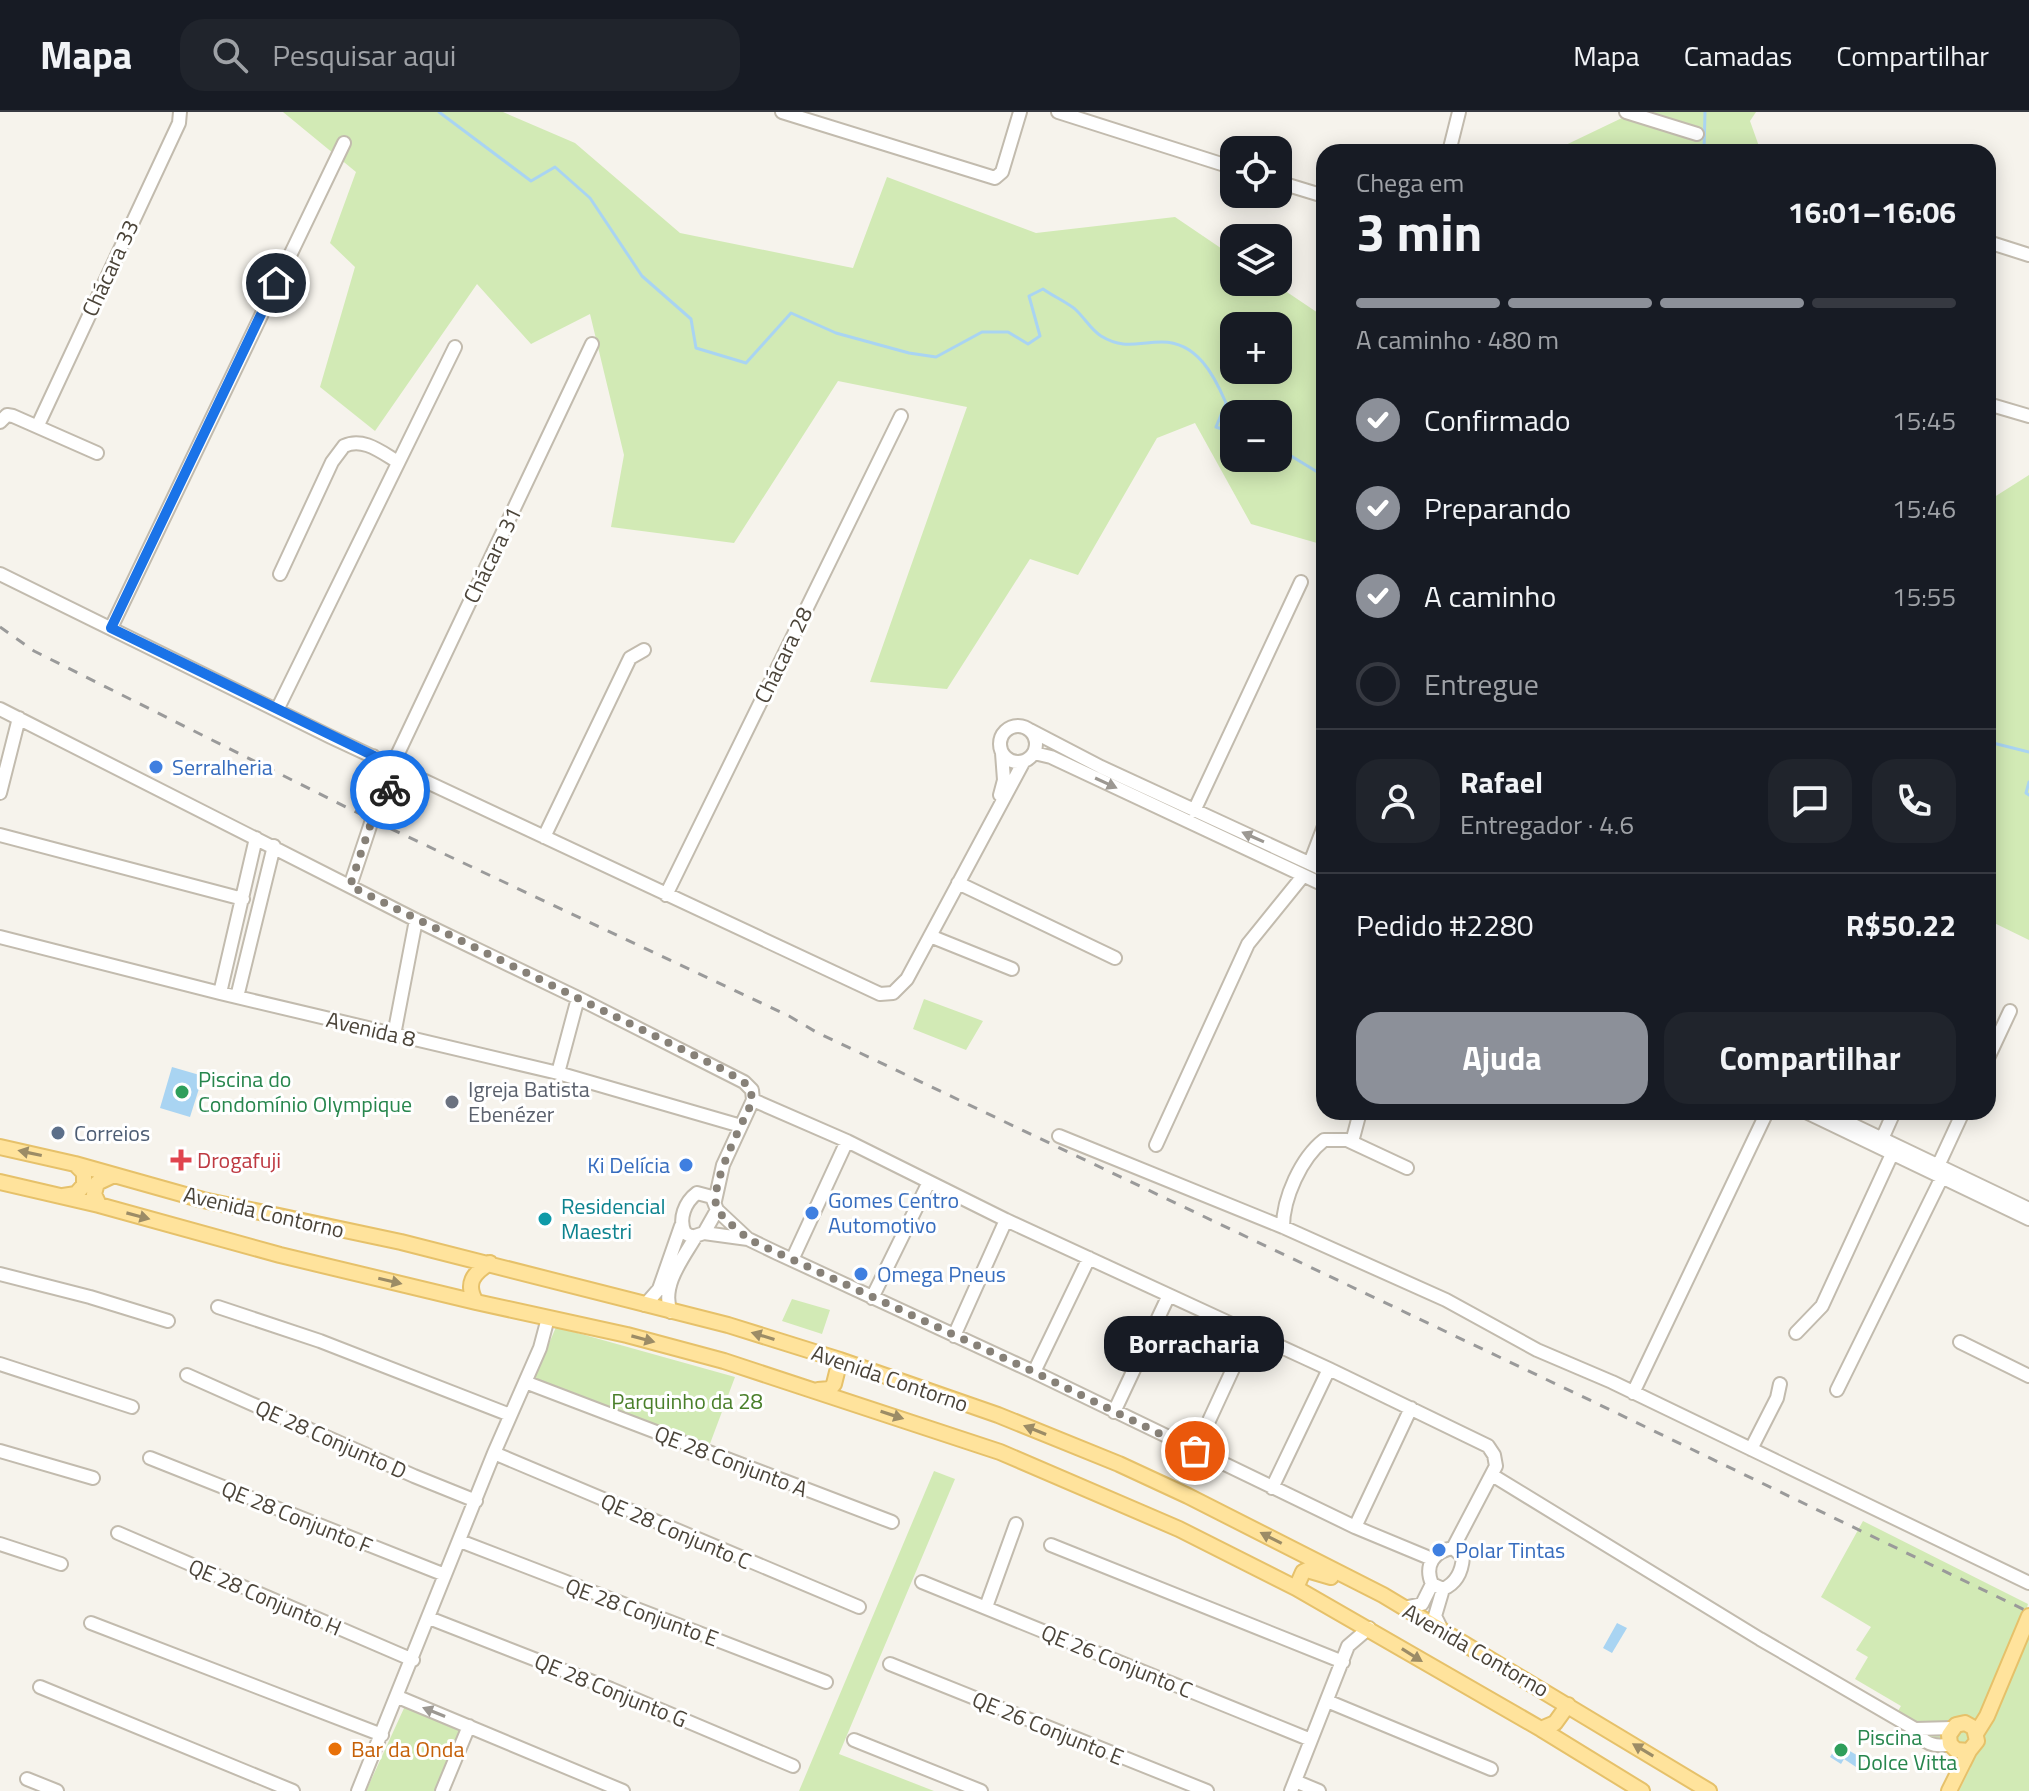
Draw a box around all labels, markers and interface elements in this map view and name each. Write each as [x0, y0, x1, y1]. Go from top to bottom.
search box [180, 19, 740, 91]
text: Mapa [40, 26, 132, 84]
text: Pesquisar aqui [272, 32, 456, 78]
icon: search [208, 33, 252, 77]
text: Mapa [1573, 34, 1640, 77]
text: Camadas [1684, 34, 1792, 77]
text: Compartilhar [1836, 34, 1989, 77]
map controls [1220, 136, 1292, 472]
button: locate [1220, 136, 1292, 208]
text: Chega em [1356, 163, 1464, 202]
text: 16:01–16:06 [1788, 189, 1956, 235]
text: 3 min [1356, 192, 1482, 271]
street label: Chácara 33 [73, 214, 147, 322]
button: layers [1220, 224, 1292, 296]
pin [242, 249, 310, 317]
icon: home [254, 261, 298, 305]
button: + [1220, 312, 1292, 384]
text: A caminho · 480 m [1356, 320, 1559, 359]
text: Confirmado [1424, 397, 1571, 443]
icon: check [1356, 398, 1400, 442]
button: − [1220, 400, 1292, 472]
text: 15:45 [1892, 401, 1956, 440]
text: Preparando [1424, 485, 1571, 531]
icon: check [1356, 486, 1400, 530]
text: 15:46 [1892, 489, 1956, 528]
street label: Chácara 31 [454, 501, 530, 609]
text: A caminho [1424, 573, 1556, 619]
icon: check [1356, 574, 1400, 618]
text: 15:55 [1892, 577, 1956, 616]
street label: Chácara 28 [745, 601, 821, 709]
text: Entregue [1424, 661, 1539, 707]
place label: Serralheria [172, 750, 273, 784]
courier [350, 750, 430, 830]
marker: Serralheria [147, 758, 165, 776]
button: person [1356, 759, 1440, 843]
text: Rafael [1460, 759, 1543, 805]
button: chat [1768, 759, 1852, 843]
button: phone [1872, 759, 1956, 843]
icon: bike [368, 768, 412, 812]
one-way arrow [1094, 776, 1117, 790]
text: Entregador · 4.6 [1460, 805, 1634, 844]
one-way arrow [1241, 831, 1265, 844]
text: Pedido #2280 [1356, 902, 1534, 948]
text: R$50.22 [1846, 902, 1956, 948]
street label: Avenida 8 [323, 1002, 419, 1056]
button: Ajuda [1356, 1012, 1648, 1104]
button: Compartilhar [1664, 1012, 1956, 1104]
place label: Piscina do Condomínio Olympique [198, 1062, 412, 1121]
place label: Igreja Batista Ebenézer [468, 1072, 590, 1131]
marker: Piscina do Condomínio Olympique [173, 1083, 191, 1101]
marker: Igreja Batista Ebenézer [443, 1093, 461, 1111]
place label: Correios [74, 1116, 150, 1150]
marker: Correios [49, 1124, 67, 1142]
place label: Drogafuji [197, 1143, 281, 1177]
one-way arrow [17, 1146, 42, 1159]
place label: Ki Delícia [587, 1148, 670, 1182]
marker: Drogafuji [172, 1151, 190, 1169]
marker: Ki Delícia [677, 1156, 695, 1174]
street label: Avenida Contorno [180, 1177, 348, 1247]
place label: Gomes Centro Automotivo [828, 1183, 959, 1242]
place label: Residencial Maestri [561, 1189, 666, 1248]
marker: Gomes Centro Automotivo [803, 1204, 821, 1222]
one-way arrow [126, 1210, 151, 1222]
marker: Residencial Maestri [536, 1210, 554, 1228]
place label: Omega Pneus [877, 1257, 1006, 1291]
marker: Omega Pneus [852, 1265, 870, 1283]
one-way arrow [377, 1275, 402, 1288]
callout: Borracharia [1105, 1315, 1285, 1371]
text: Borracharia [1128, 1324, 1260, 1363]
one-way arrow [750, 1329, 774, 1342]
one-way arrow [632, 1333, 656, 1346]
street label: Avenida Contorno [807, 1335, 973, 1421]
park label: Parquinho da 28 [611, 1384, 763, 1418]
street label: QE 28 Conjunto D [250, 1390, 412, 1488]
one-way arrow [880, 1409, 904, 1422]
street label: QE 28 Conjunto A [649, 1416, 813, 1506]
pin [1161, 1417, 1229, 1485]
one-way arrow [1023, 1423, 1047, 1436]
icon: bag [1173, 1429, 1217, 1473]
street label: QE 28 Conjunto F [216, 1471, 378, 1563]
street label: QE 28 Conjunto C [595, 1484, 757, 1578]
one-way arrow [1260, 1531, 1283, 1545]
place label: Polar Tintas [1455, 1533, 1565, 1567]
marker: Polar Tintas [1430, 1541, 1448, 1559]
street label: QE 28 Conjunto H [183, 1549, 347, 1645]
street label: QE 28 Conjunto E [561, 1569, 723, 1655]
street label: Avenida Contorno [1397, 1594, 1555, 1706]
street label: QE 26 Conjunto C [1036, 1615, 1198, 1707]
street label: QE 28 Conjunto G [529, 1644, 693, 1736]
one-way arrow [1401, 1647, 1423, 1661]
street label: QE 26 Conjunto E [967, 1682, 1129, 1774]
one-way arrow [422, 1705, 445, 1718]
place label: Piscina Dolce Vitta [1857, 1720, 1957, 1779]
place label: Bar da Onda [351, 1732, 465, 1766]
marker: Bar da Onda [326, 1740, 344, 1758]
marker: Piscina Dolce Vitta [1832, 1741, 1850, 1759]
one-way arrow [1632, 1743, 1653, 1758]

